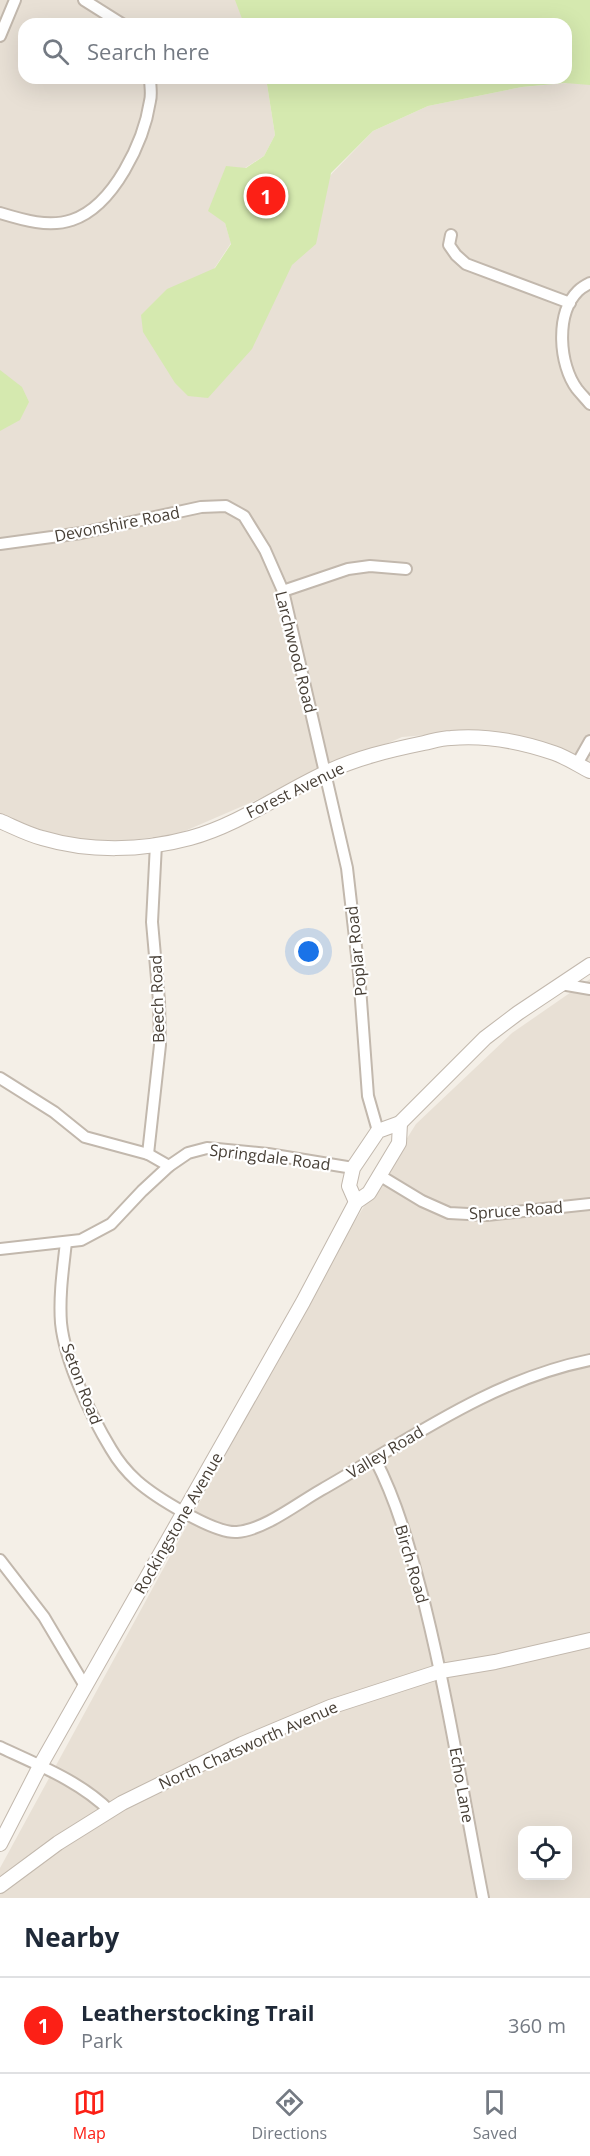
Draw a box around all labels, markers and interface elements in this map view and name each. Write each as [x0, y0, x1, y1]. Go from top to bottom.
search box [18, 18, 572, 84]
icon: search [39, 35, 72, 68]
text: Search here [87, 36, 210, 66]
pin: 1 [246, 174, 286, 218]
street label: Devonshire Road [52, 501, 182, 547]
street label: Larchwood Road [270, 589, 322, 715]
street label: Forest Avenue [242, 757, 348, 823]
street label: Poplar Road [340, 905, 372, 997]
your location [294, 937, 323, 966]
street label: Beech Road [144, 955, 170, 1043]
street label: Springdale Road [208, 1139, 332, 1175]
street label: Spruce Road [468, 1196, 564, 1224]
street label: Seton Road [56, 1340, 108, 1428]
street label: Valley Road [343, 1420, 427, 1484]
street label: Rockingstone Avenue [129, 1448, 227, 1598]
street label: Birch Road [390, 1522, 434, 1606]
street label: North Chatsworth Avenue [155, 1696, 341, 1794]
street label: Echo Lane [445, 1746, 479, 1824]
map controls [518, 1826, 572, 1880]
button: locate [518, 1826, 572, 1880]
text: Nearby [24, 1919, 119, 1955]
text: Leatherstocking Trail [81, 1997, 315, 2027]
text: 1 [38, 2012, 49, 2039]
text: 360 m [508, 2012, 566, 2039]
text: Park [81, 2027, 123, 2054]
tab: Map [73, 2086, 106, 2144]
tab: Directions [251, 2086, 327, 2144]
tab: Saved [473, 2086, 517, 2144]

